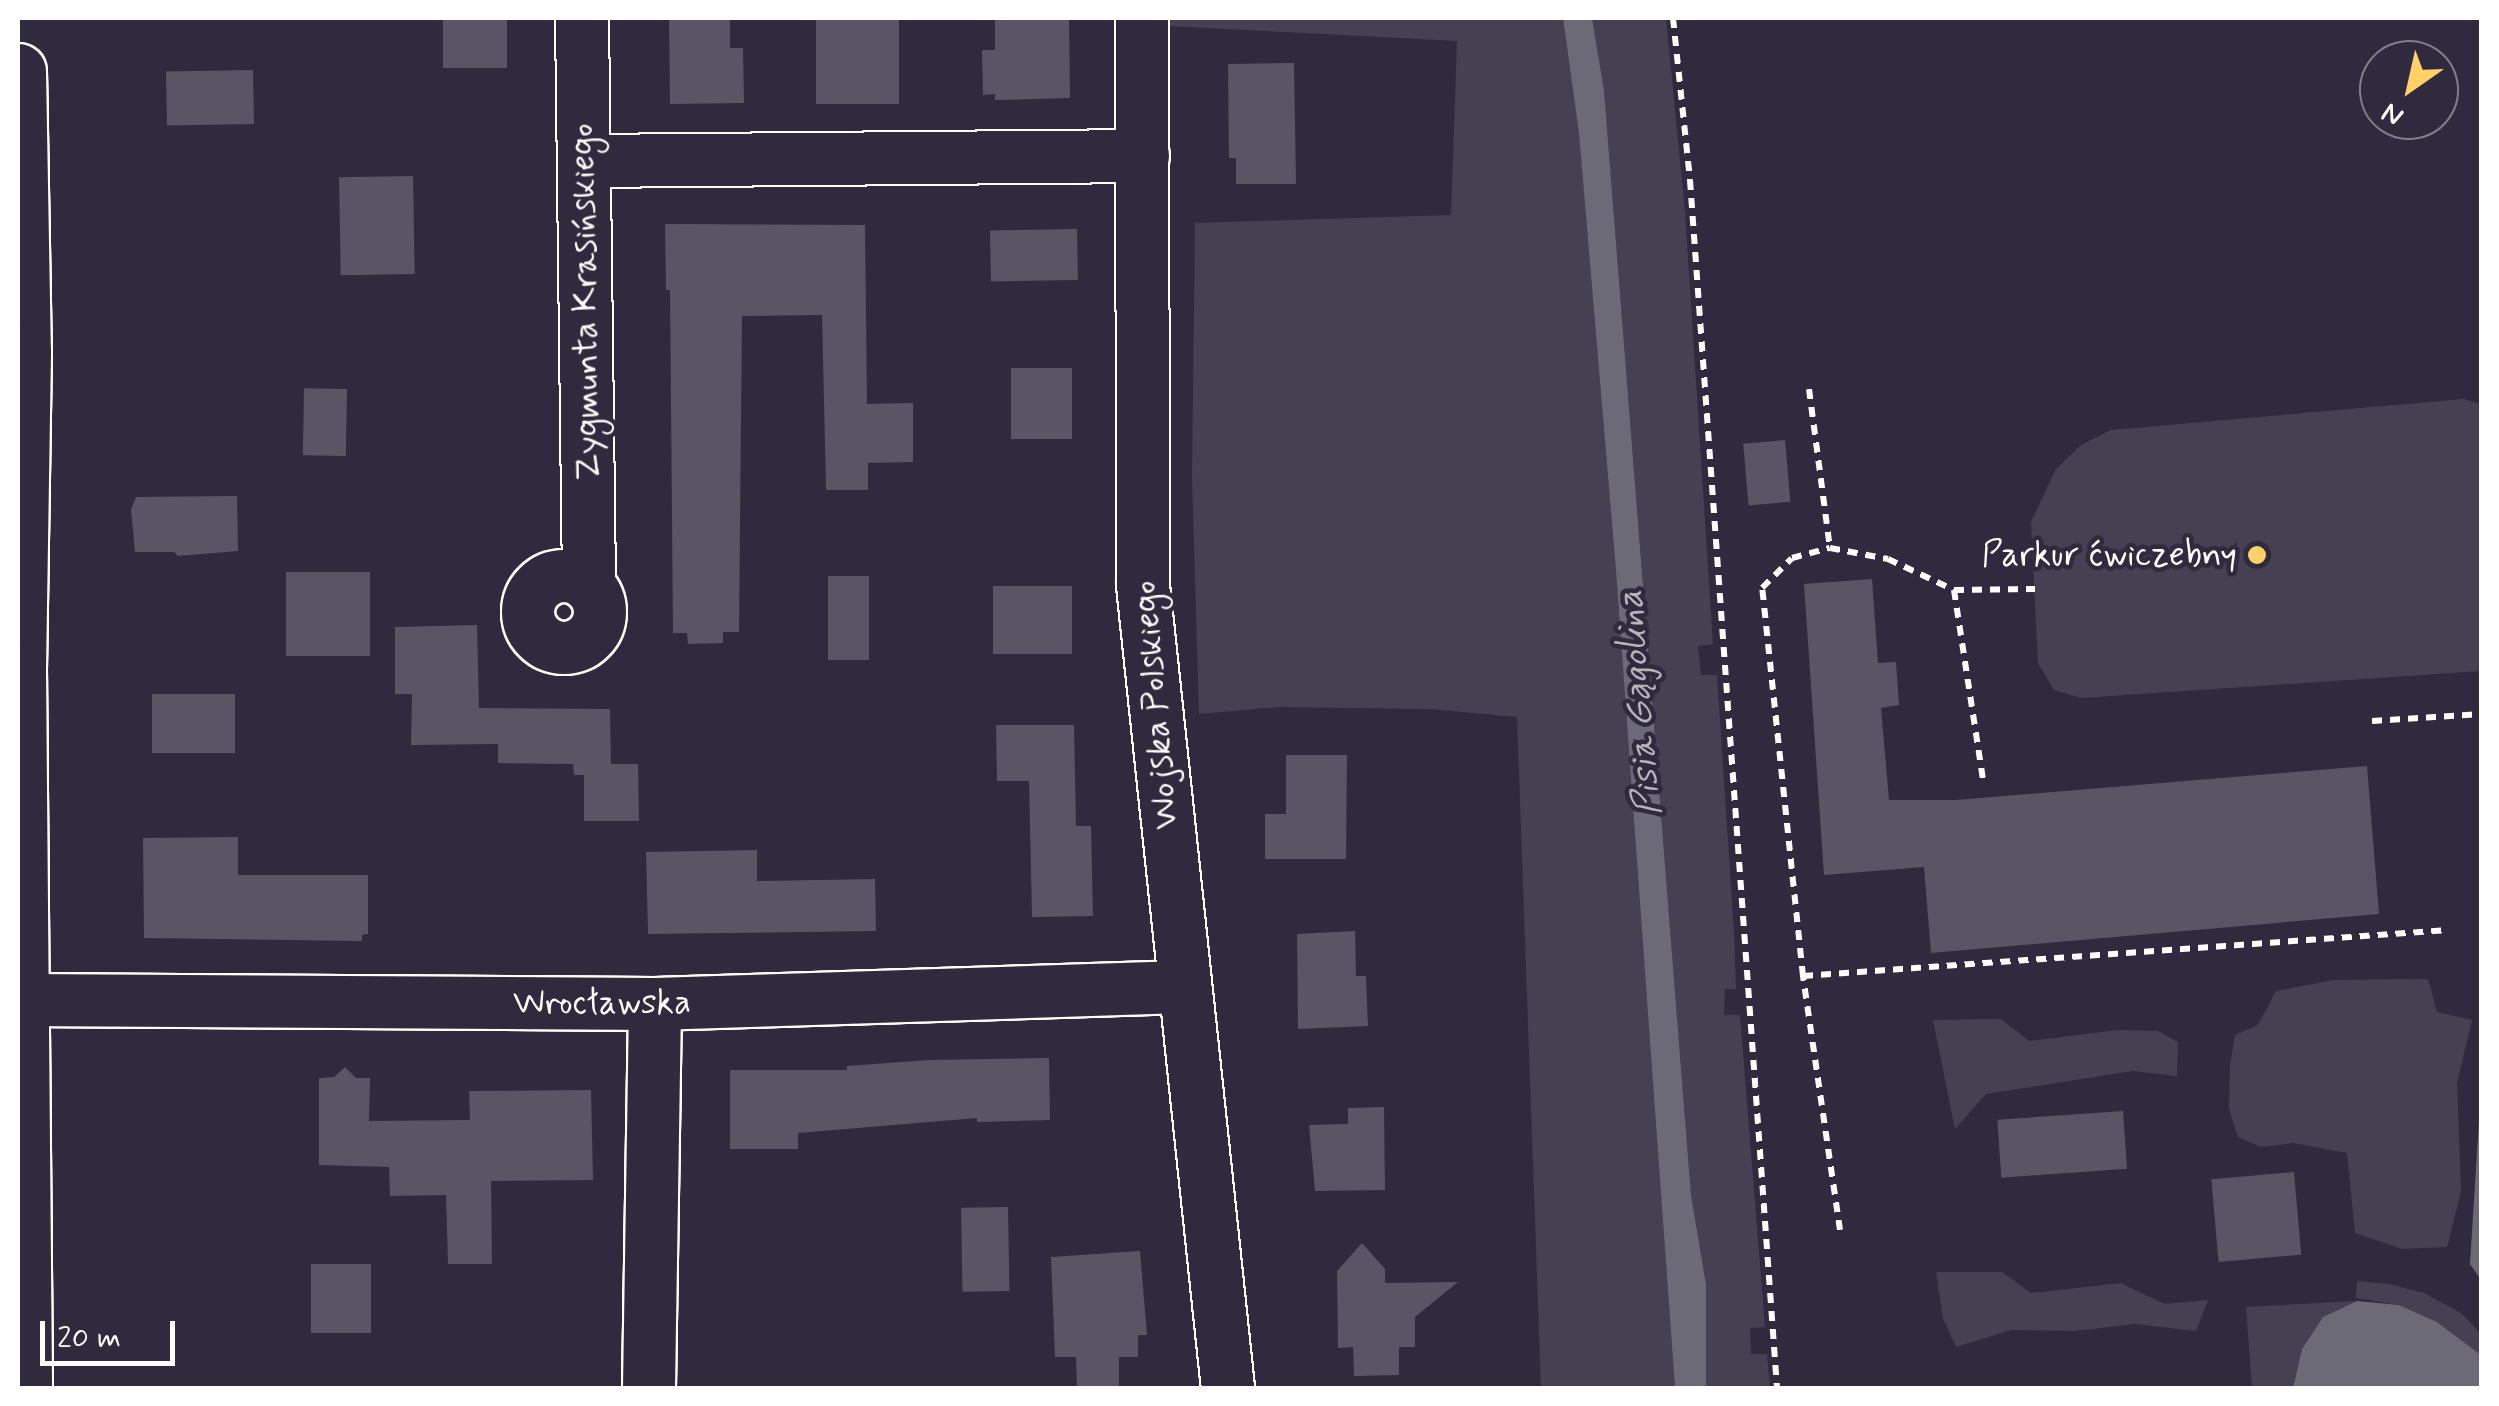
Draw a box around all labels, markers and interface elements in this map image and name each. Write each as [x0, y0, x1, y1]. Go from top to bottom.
north arrow [2359, 40, 2459, 140]
text: N [2375, 93, 2411, 134]
street label: Zygmunta Krasińskiego [562, 124, 610, 480]
place label: Parkur ćwiczebny [1982, 534, 2237, 576]
marker: Parkur ćwiczebny [2246, 544, 2268, 566]
street label: Wojska Polskiego [1124, 581, 1188, 829]
water label: Pisia Gągolina [1607, 588, 1673, 818]
street label: Wrocławska [513, 982, 691, 1024]
scale bar [45, 1301, 180, 1363]
text: 20 m [57, 1319, 121, 1358]

